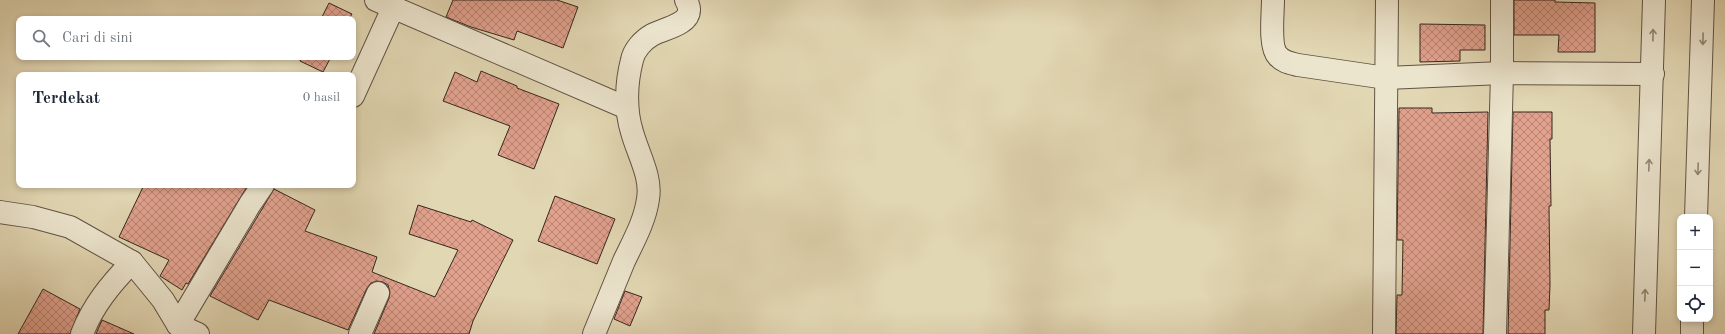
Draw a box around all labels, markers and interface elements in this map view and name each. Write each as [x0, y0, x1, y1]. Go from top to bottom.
search box [16, 16, 356, 60]
icon: search [30, 27, 52, 49]
one-way arrow [1650, 29, 1657, 42]
text: Cari di sini [62, 31, 133, 46]
one-way arrow [1699, 32, 1706, 45]
text: Terdekat [32, 90, 100, 107]
text: 0 hasil [303, 91, 340, 104]
one-way arrow [1646, 159, 1653, 172]
one-way arrow [1694, 162, 1702, 175]
map controls [1677, 214, 1713, 322]
button: + [1677, 214, 1713, 250]
button: − [1677, 250, 1713, 286]
button: locate [1677, 286, 1713, 322]
one-way arrow [1641, 289, 1649, 302]

